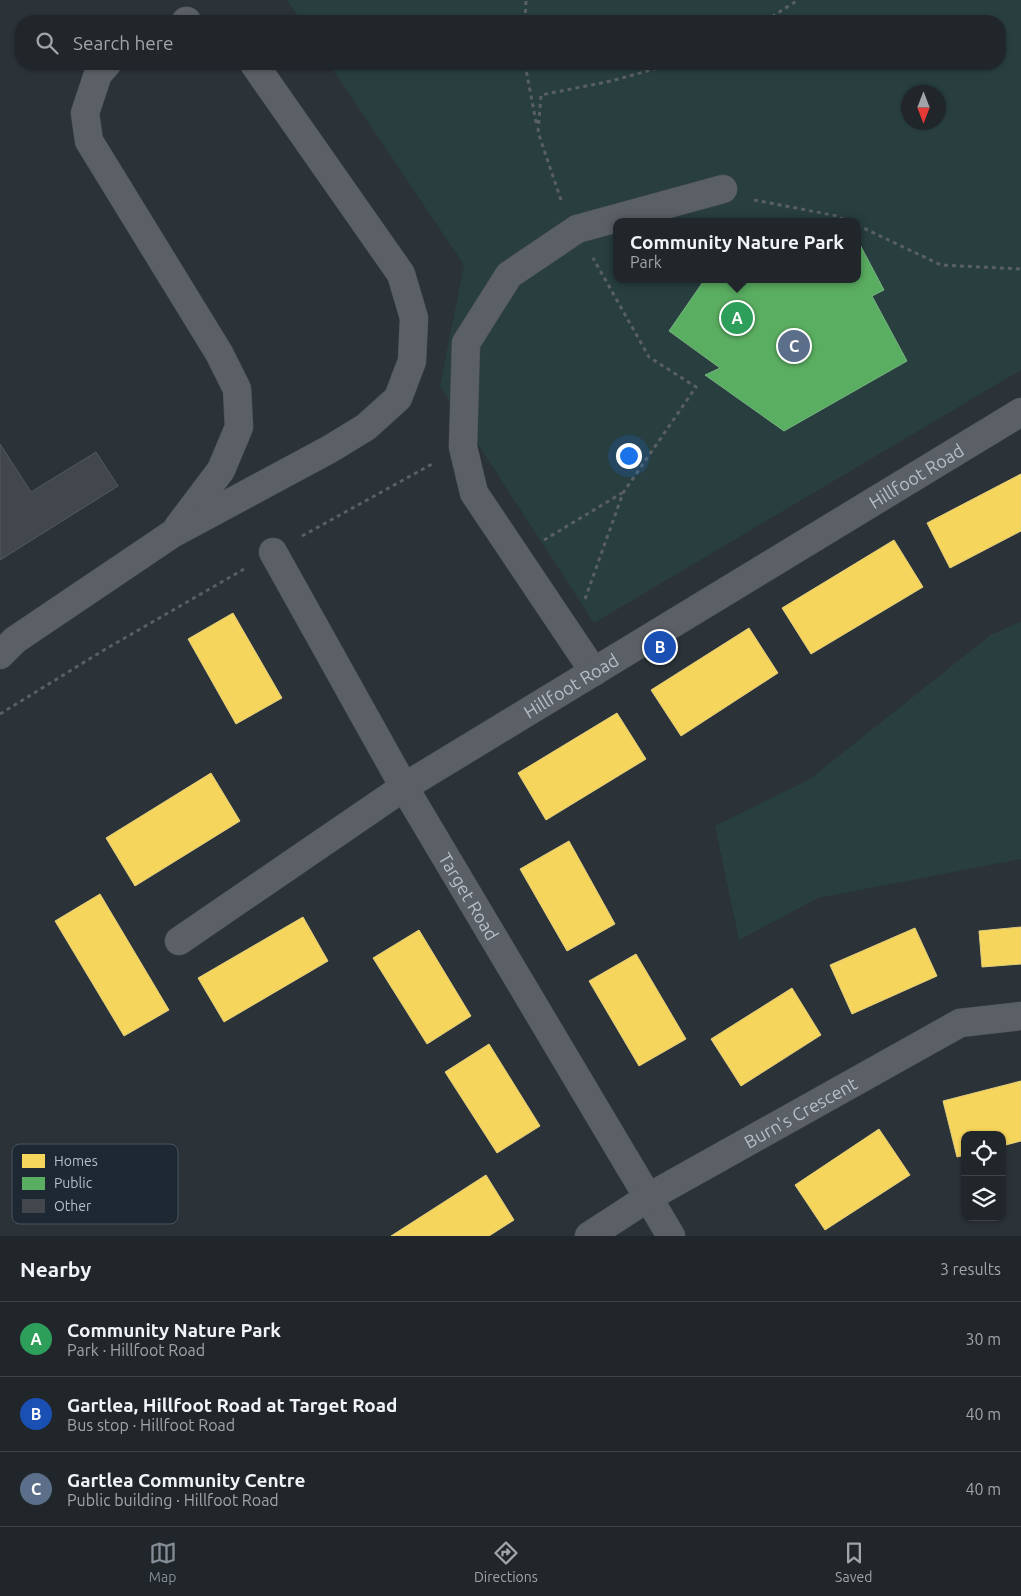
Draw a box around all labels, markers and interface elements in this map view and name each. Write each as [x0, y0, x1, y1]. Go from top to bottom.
search box [15, 15, 1006, 70]
icon: search [33, 29, 61, 57]
text: Search here [73, 32, 173, 54]
north arrow [901, 85, 946, 130]
popup [613, 218, 861, 283]
text: Community Nature Park [630, 231, 844, 253]
text: Park [630, 253, 662, 271]
pin: A [721, 299, 753, 337]
pin: C [778, 327, 810, 365]
street label: Hillfoot Road [865, 439, 967, 512]
your location [616, 443, 642, 469]
pin: B [644, 628, 676, 666]
street label: Hillfoot Road [520, 649, 622, 722]
street label: Target Road [435, 849, 503, 944]
street label: Burn's Crescent [741, 1073, 860, 1152]
map controls [961, 1131, 1006, 1221]
button: locate [961, 1131, 1006, 1176]
legend [12, 1144, 178, 1224]
text: Homes [54, 1153, 98, 1169]
text: Public [54, 1175, 93, 1191]
button: layers [961, 1176, 1006, 1221]
text: Other [54, 1198, 92, 1214]
text: Nearby [20, 1257, 91, 1281]
text: 3 results [940, 1260, 1001, 1278]
text: Community Nature Park [67, 1319, 281, 1341]
text: A [30, 1330, 42, 1348]
text: 30 m [965, 1330, 1001, 1348]
text: Park · Hillfoot Road [67, 1341, 205, 1359]
text: Gartlea, Hillfoot Road at Target Road [67, 1394, 397, 1416]
text: B [31, 1405, 41, 1423]
text: 40 m [965, 1405, 1001, 1423]
text: Bus stop · Hillfoot Road [67, 1416, 235, 1434]
text: Gartlea Community Centre [67, 1469, 305, 1491]
text: C [31, 1480, 41, 1498]
text: 40 m [965, 1480, 1001, 1498]
text: Public building · Hillfoot Road [67, 1491, 279, 1509]
tab: Map [149, 1539, 177, 1585]
tab: Directions [474, 1539, 538, 1585]
tab: Saved [835, 1539, 872, 1585]

